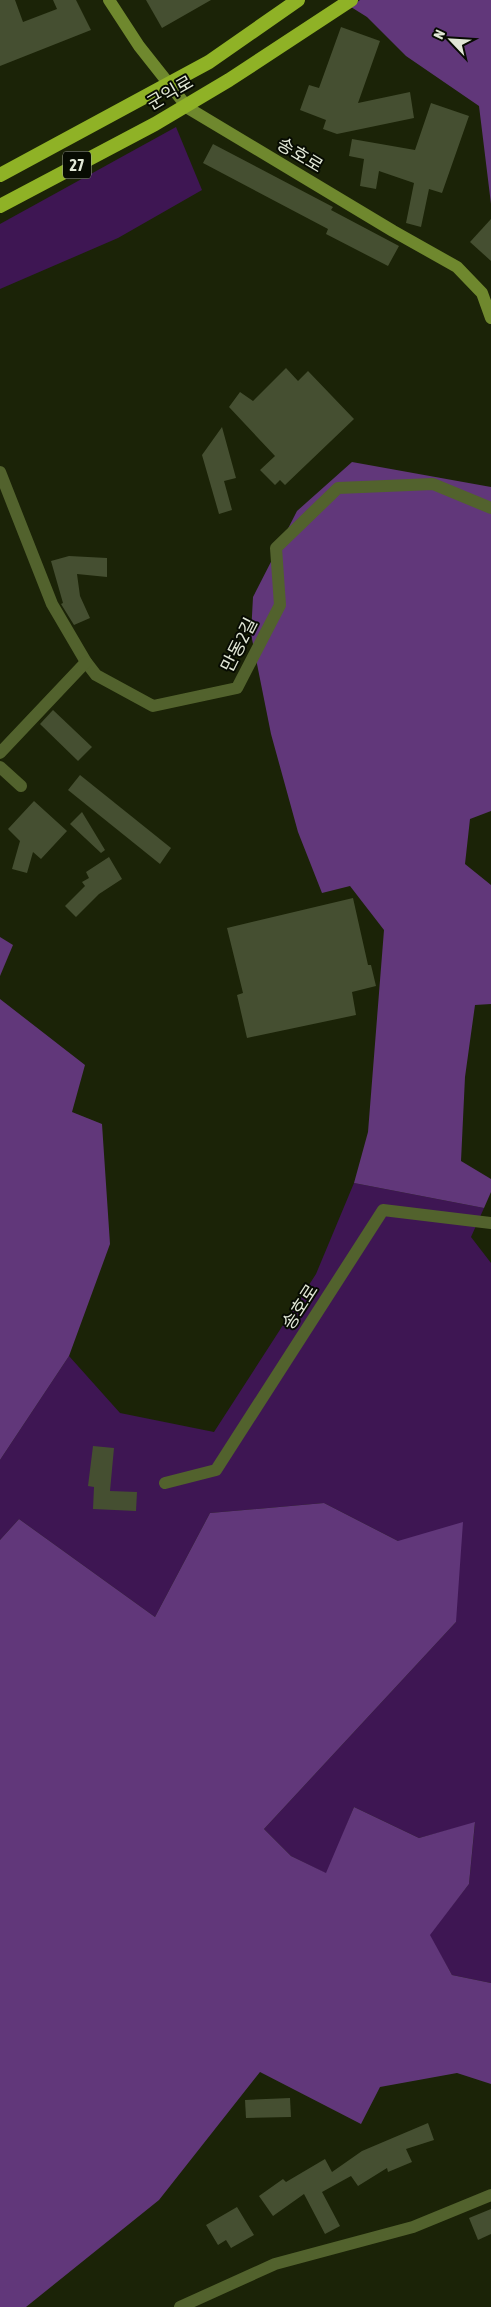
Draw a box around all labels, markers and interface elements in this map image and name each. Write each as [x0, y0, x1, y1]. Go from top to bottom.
north arrow [426, 15, 476, 65]
text: N [430, 27, 448, 42]
street label: 군익로 [143, 71, 197, 114]
street label: 송호로 [274, 133, 327, 176]
road number: 27 [63, 152, 91, 178]
street label: 만동2길 [216, 614, 261, 675]
street label: 송호로 [277, 1280, 322, 1333]

